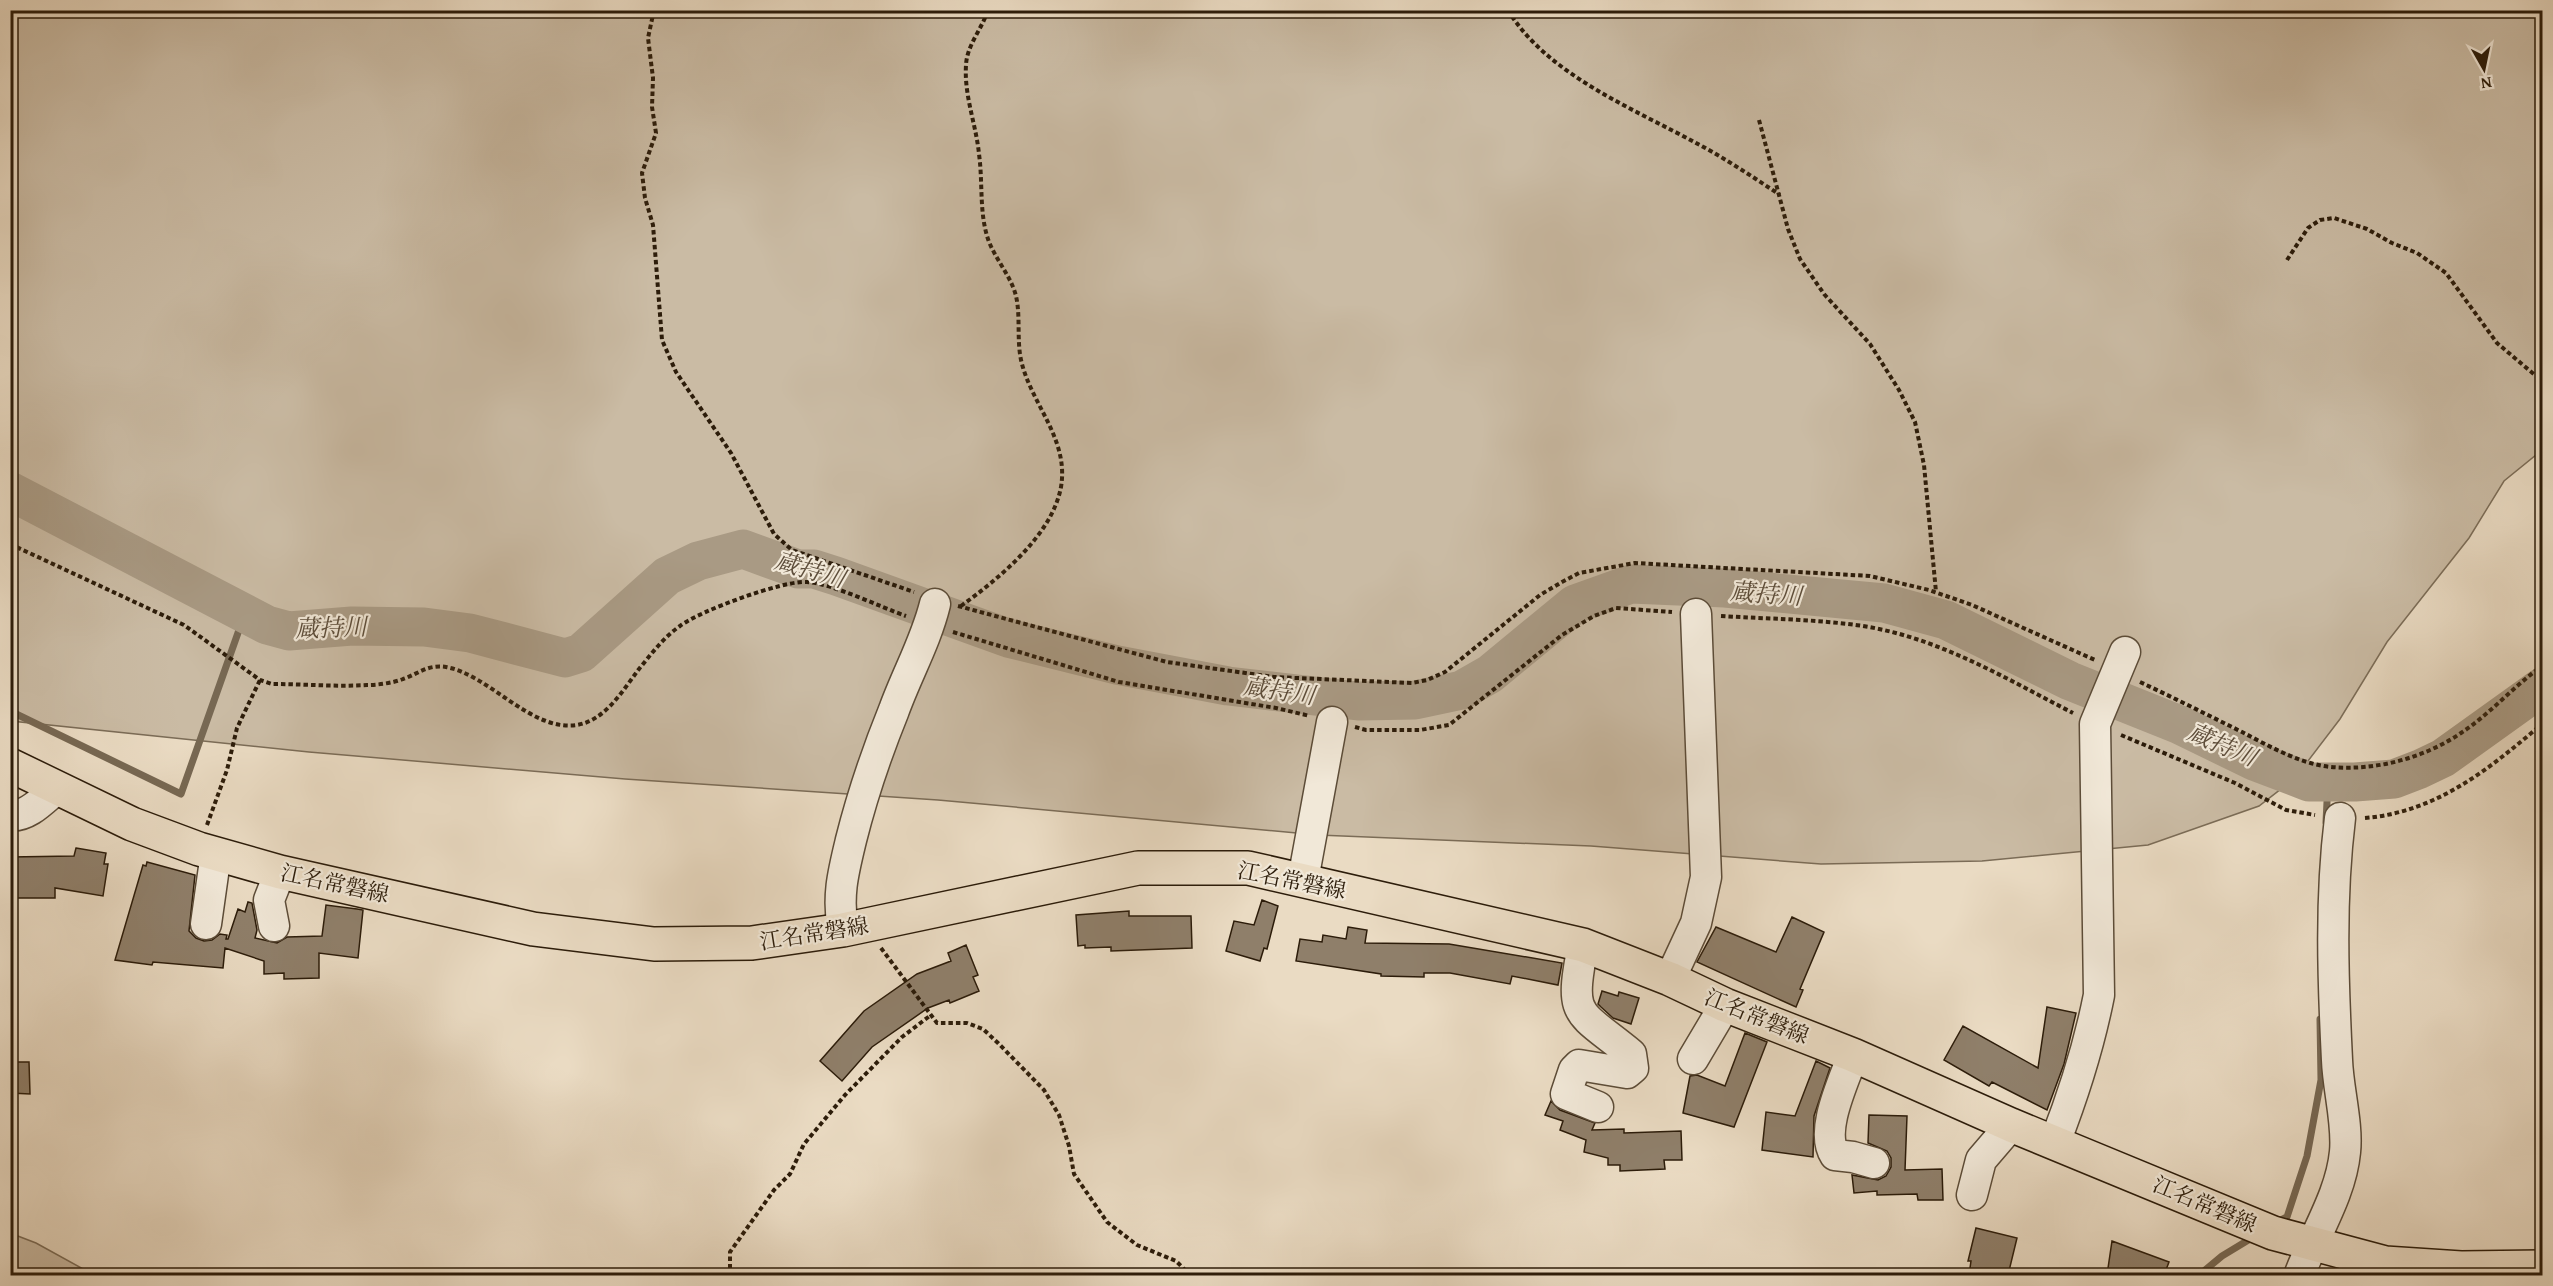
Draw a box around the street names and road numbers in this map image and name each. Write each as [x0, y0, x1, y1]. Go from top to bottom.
street label: 江名常磐線 [1235, 854, 1349, 906]
street label: 江名常磐線 [278, 856, 392, 910]
street label: 江名常磐線 [757, 909, 871, 957]
street label: 江名常磐線 [1700, 981, 1814, 1051]
street label: 江名常磐線 [2148, 1168, 2262, 1240]

